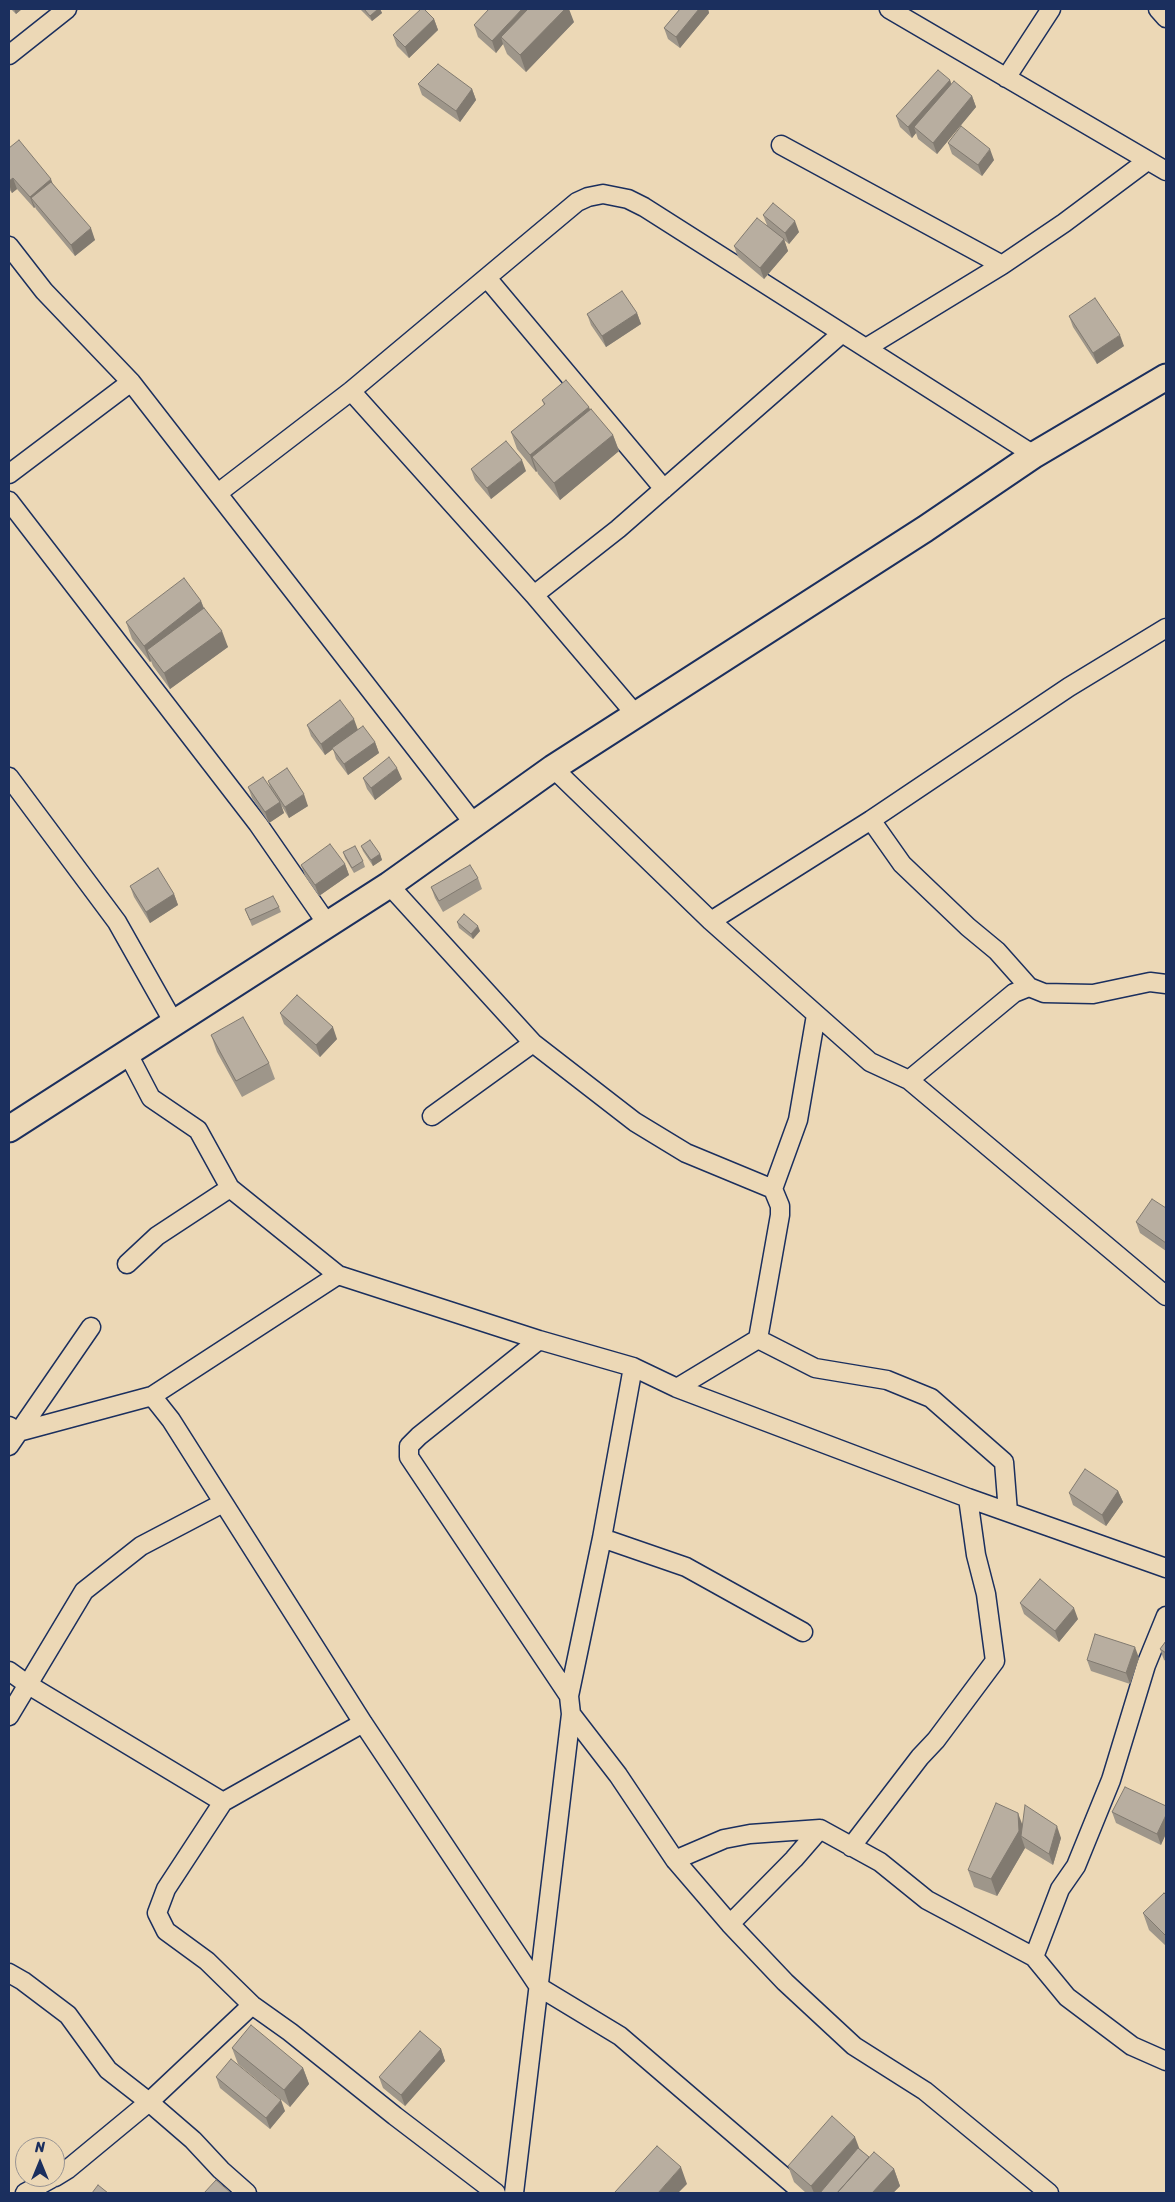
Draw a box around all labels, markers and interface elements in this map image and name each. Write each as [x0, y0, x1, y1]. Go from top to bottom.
text: N [35, 2135, 45, 2160]
north arrow [15, 2137, 65, 2187]

